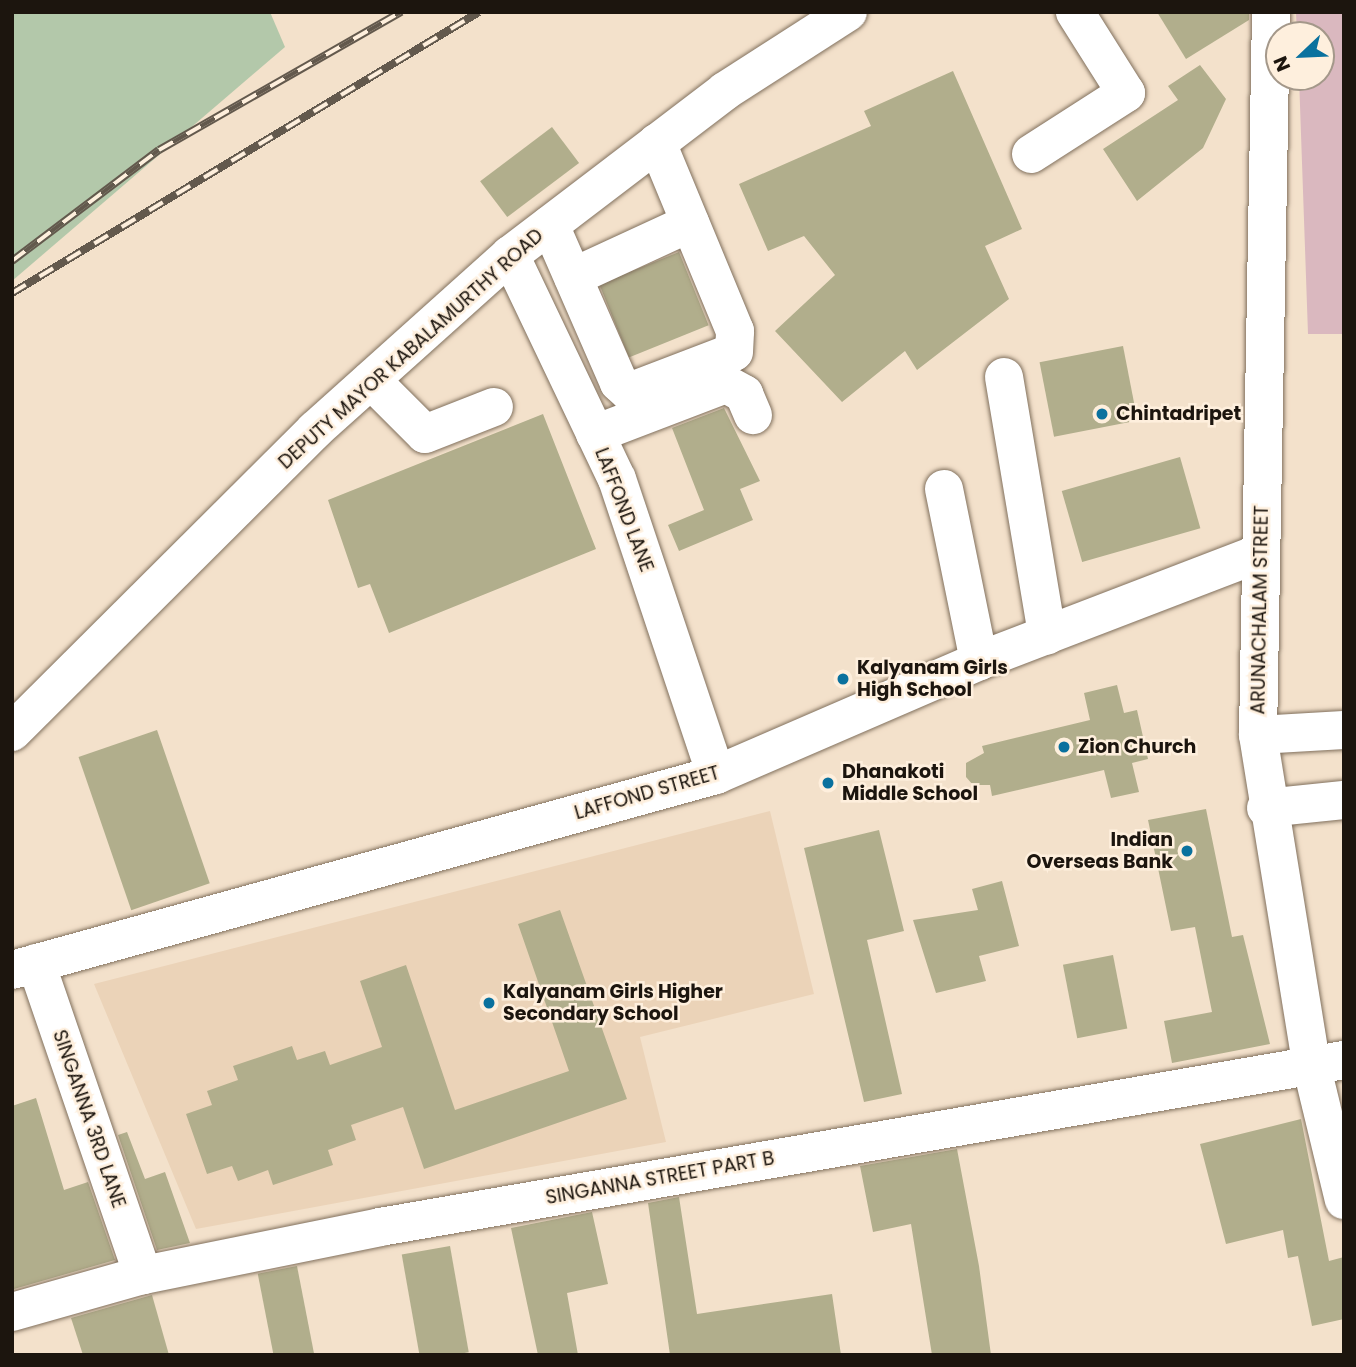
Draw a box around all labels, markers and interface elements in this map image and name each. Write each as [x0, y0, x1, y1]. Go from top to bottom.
north arrow [1265, 21, 1335, 91]
text: N [1267, 52, 1297, 75]
street label: DEPUTY MAYOR KABALAMURTHY ROAD [274, 224, 548, 474]
place label: Chintadripet [1116, 403, 1241, 425]
marker: Chintadripet [1094, 406, 1110, 422]
street label: LAFFOND LANE [590, 445, 658, 575]
street label: ARUNACHALAM STREET [1247, 505, 1273, 715]
place label: Kalyanam Girls High School [857, 657, 1008, 701]
marker: Kalyanam Girls High School [835, 671, 851, 687]
place label: Zion Church [1078, 736, 1196, 758]
marker: Zion Church [1056, 739, 1072, 755]
street label: LAFFOND STREET [572, 761, 722, 825]
place label: Dhanakoti Middle School [842, 761, 978, 805]
marker: Dhanakoti Middle School [820, 775, 836, 791]
place label: Indian Overseas Bank [1027, 829, 1173, 873]
marker: Indian Overseas Bank [1179, 843, 1195, 859]
place label: Kalyanam Girls Higher Secondary School [503, 981, 723, 1025]
marker: Kalyanam Girls Higher Secondary School [481, 995, 497, 1011]
street label: SINGANNA 3RD LANE [48, 1027, 130, 1211]
street label: SINGANNA STREET PART B [544, 1147, 776, 1209]

